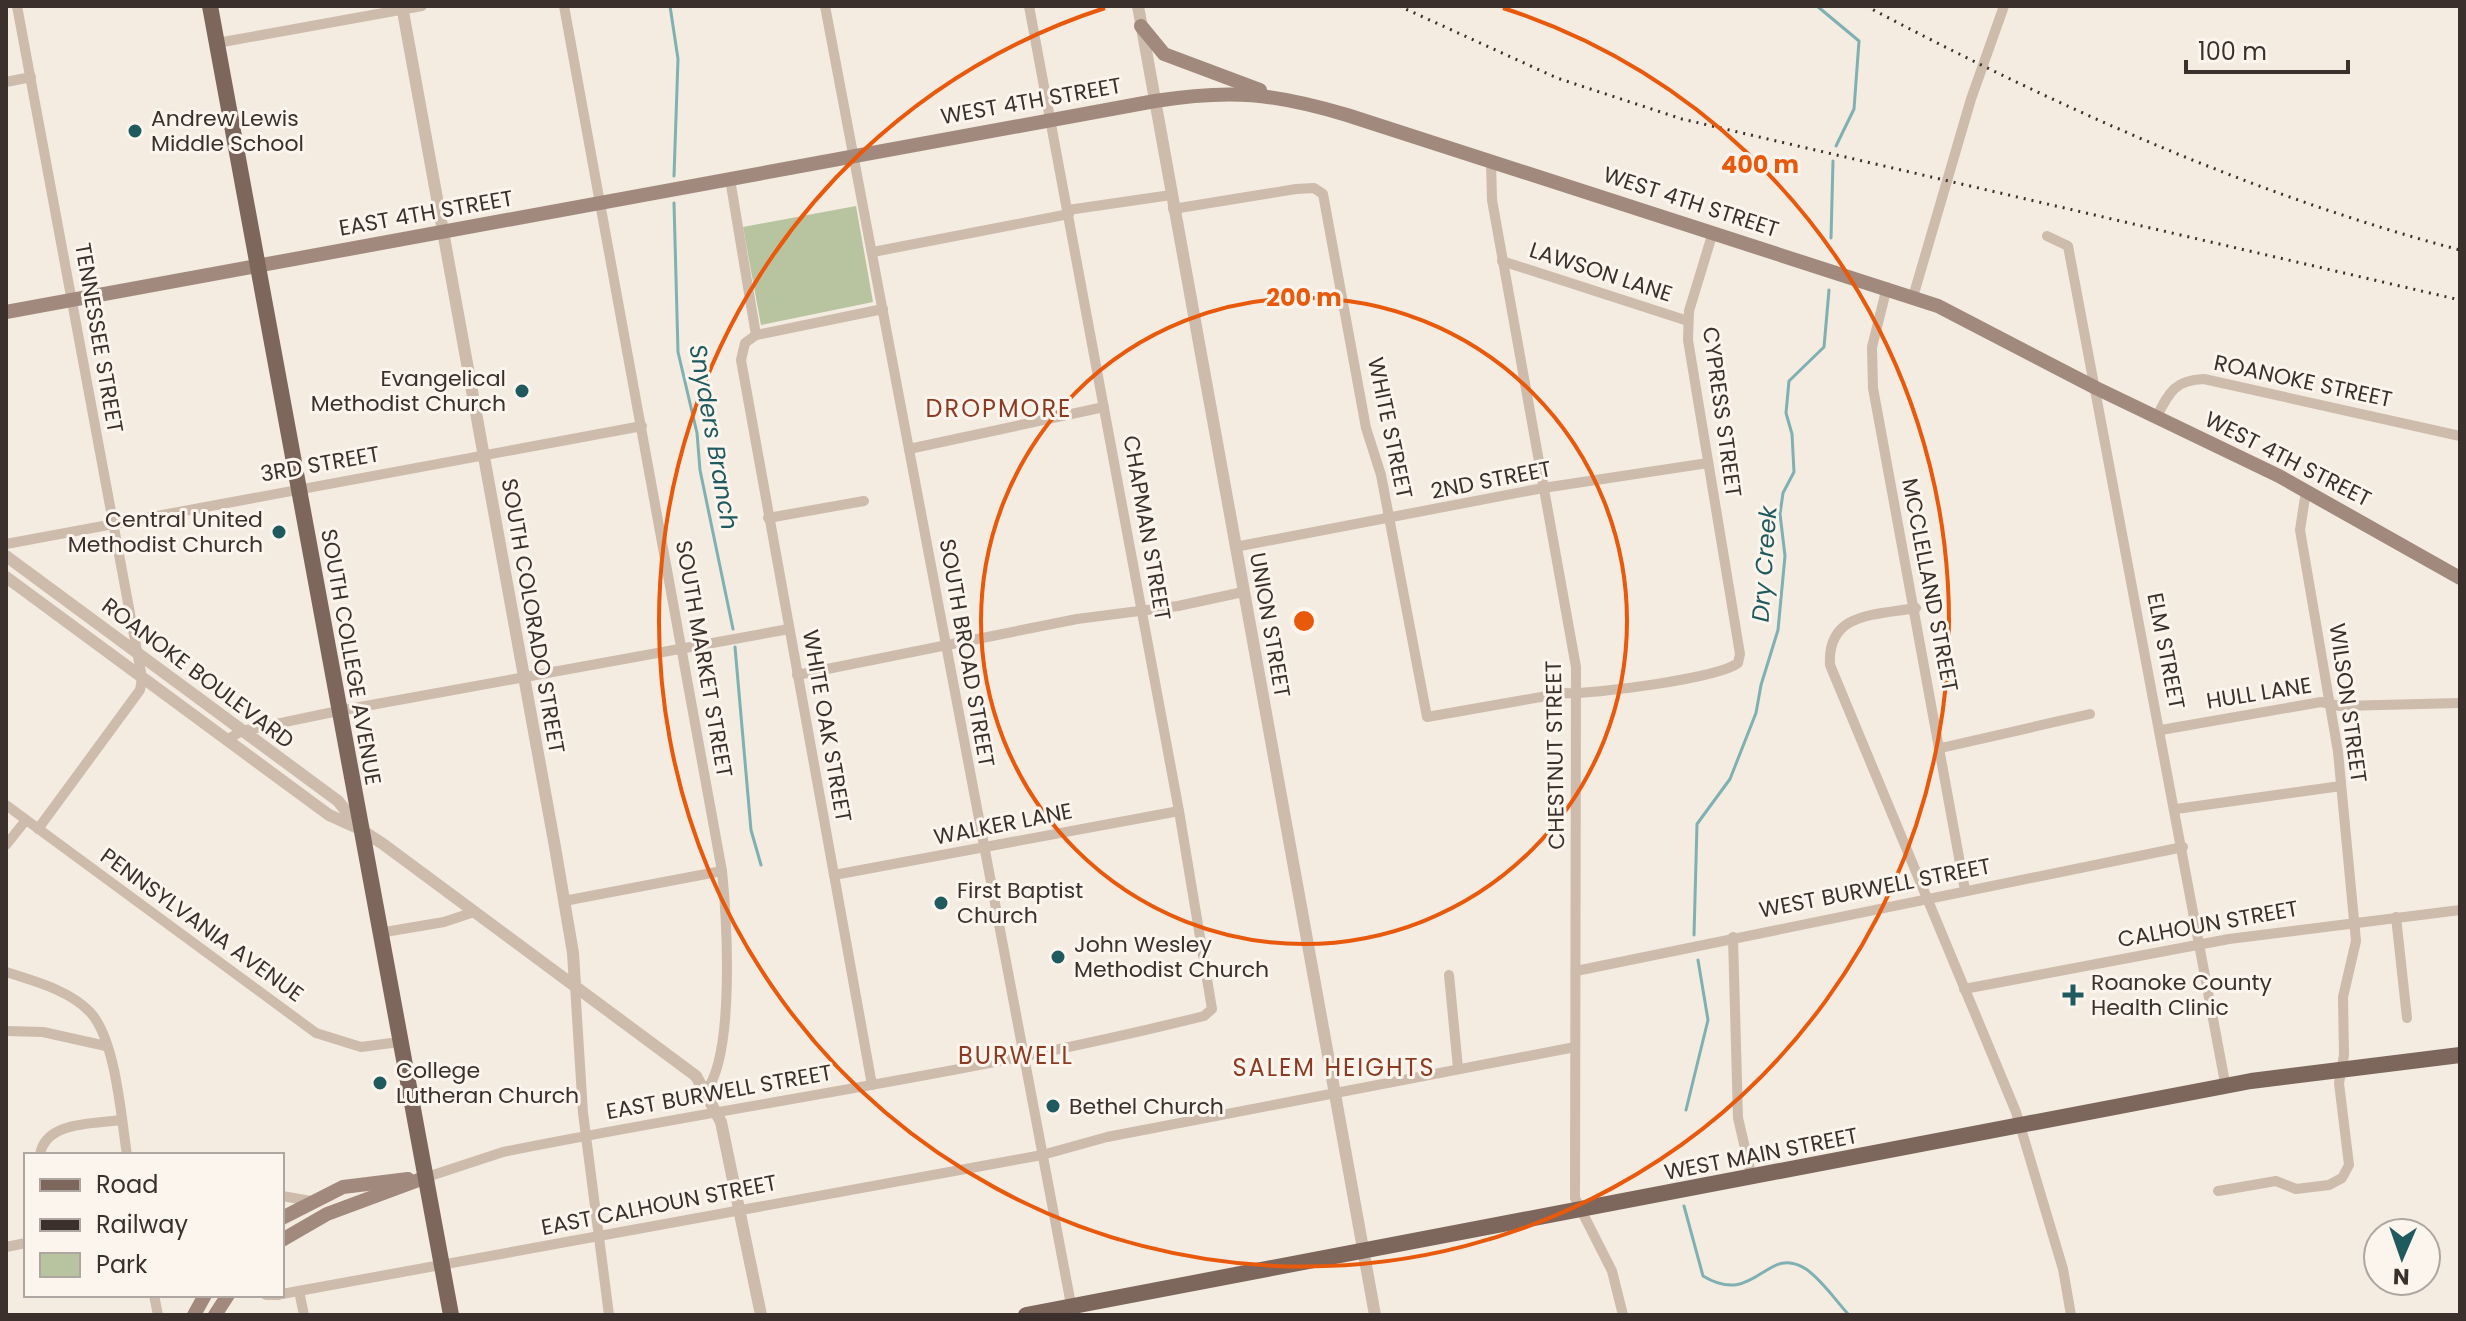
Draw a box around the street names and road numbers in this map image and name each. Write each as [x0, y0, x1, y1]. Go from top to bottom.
street label: WEST 4TH STREET [938, 70, 1124, 132]
street label: WEST 4TH STREET [1599, 159, 1783, 245]
street label: EAST 4TH STREET [336, 182, 516, 244]
street label: LAWSON LANE [1526, 234, 1676, 310]
street label: TENNESSEE STREET [67, 241, 131, 435]
street label: CYPRESS STREET [1695, 325, 1749, 499]
street label: ROANOKE STREET [2211, 347, 2395, 415]
street label: WHITE STREET [1360, 354, 1420, 502]
street label: WEST 4TH STREET [2199, 404, 2377, 514]
street label: CHAPMAN STREET [1115, 433, 1179, 623]
street label: 3RD STREET [258, 438, 382, 490]
street label: 2ND STREET [1428, 453, 1554, 507]
street label: MCCLELLAND STREET [1894, 475, 1966, 695]
street label: SOUTH COLORADO STREET [494, 476, 572, 756]
street label: SOUTH COLLEGE AVENUE [313, 527, 389, 787]
street label: SOUTH BROAD STREET [932, 536, 1002, 770]
street label: SOUTH MARKET STREET [668, 538, 740, 780]
street label: UNION STREET [1242, 550, 1298, 700]
street label: ROANOKE BOULEVARD [95, 590, 301, 756]
street label: ELM STREET [2140, 590, 2193, 712]
street label: WILSON STREET [2321, 621, 2375, 785]
street label: WHITE OAK STREET [795, 627, 859, 825]
street label: CHESTNUT STREET [1538, 660, 1572, 850]
street label: HULL LANE [2204, 669, 2314, 717]
street label: WALKER LANE [931, 795, 1075, 853]
street label: PENNSYLVANIA AVENUE [94, 841, 310, 1009]
street label: WEST BURWELL STREET [1756, 850, 1994, 926]
street label: CALHOUN STREET [2115, 893, 2301, 955]
street label: EAST BURWELL STREET [604, 1057, 834, 1127]
street label: WEST MAIN STREET [1662, 1120, 1861, 1188]
street label: EAST CALHOUN STREET [538, 1167, 780, 1243]

